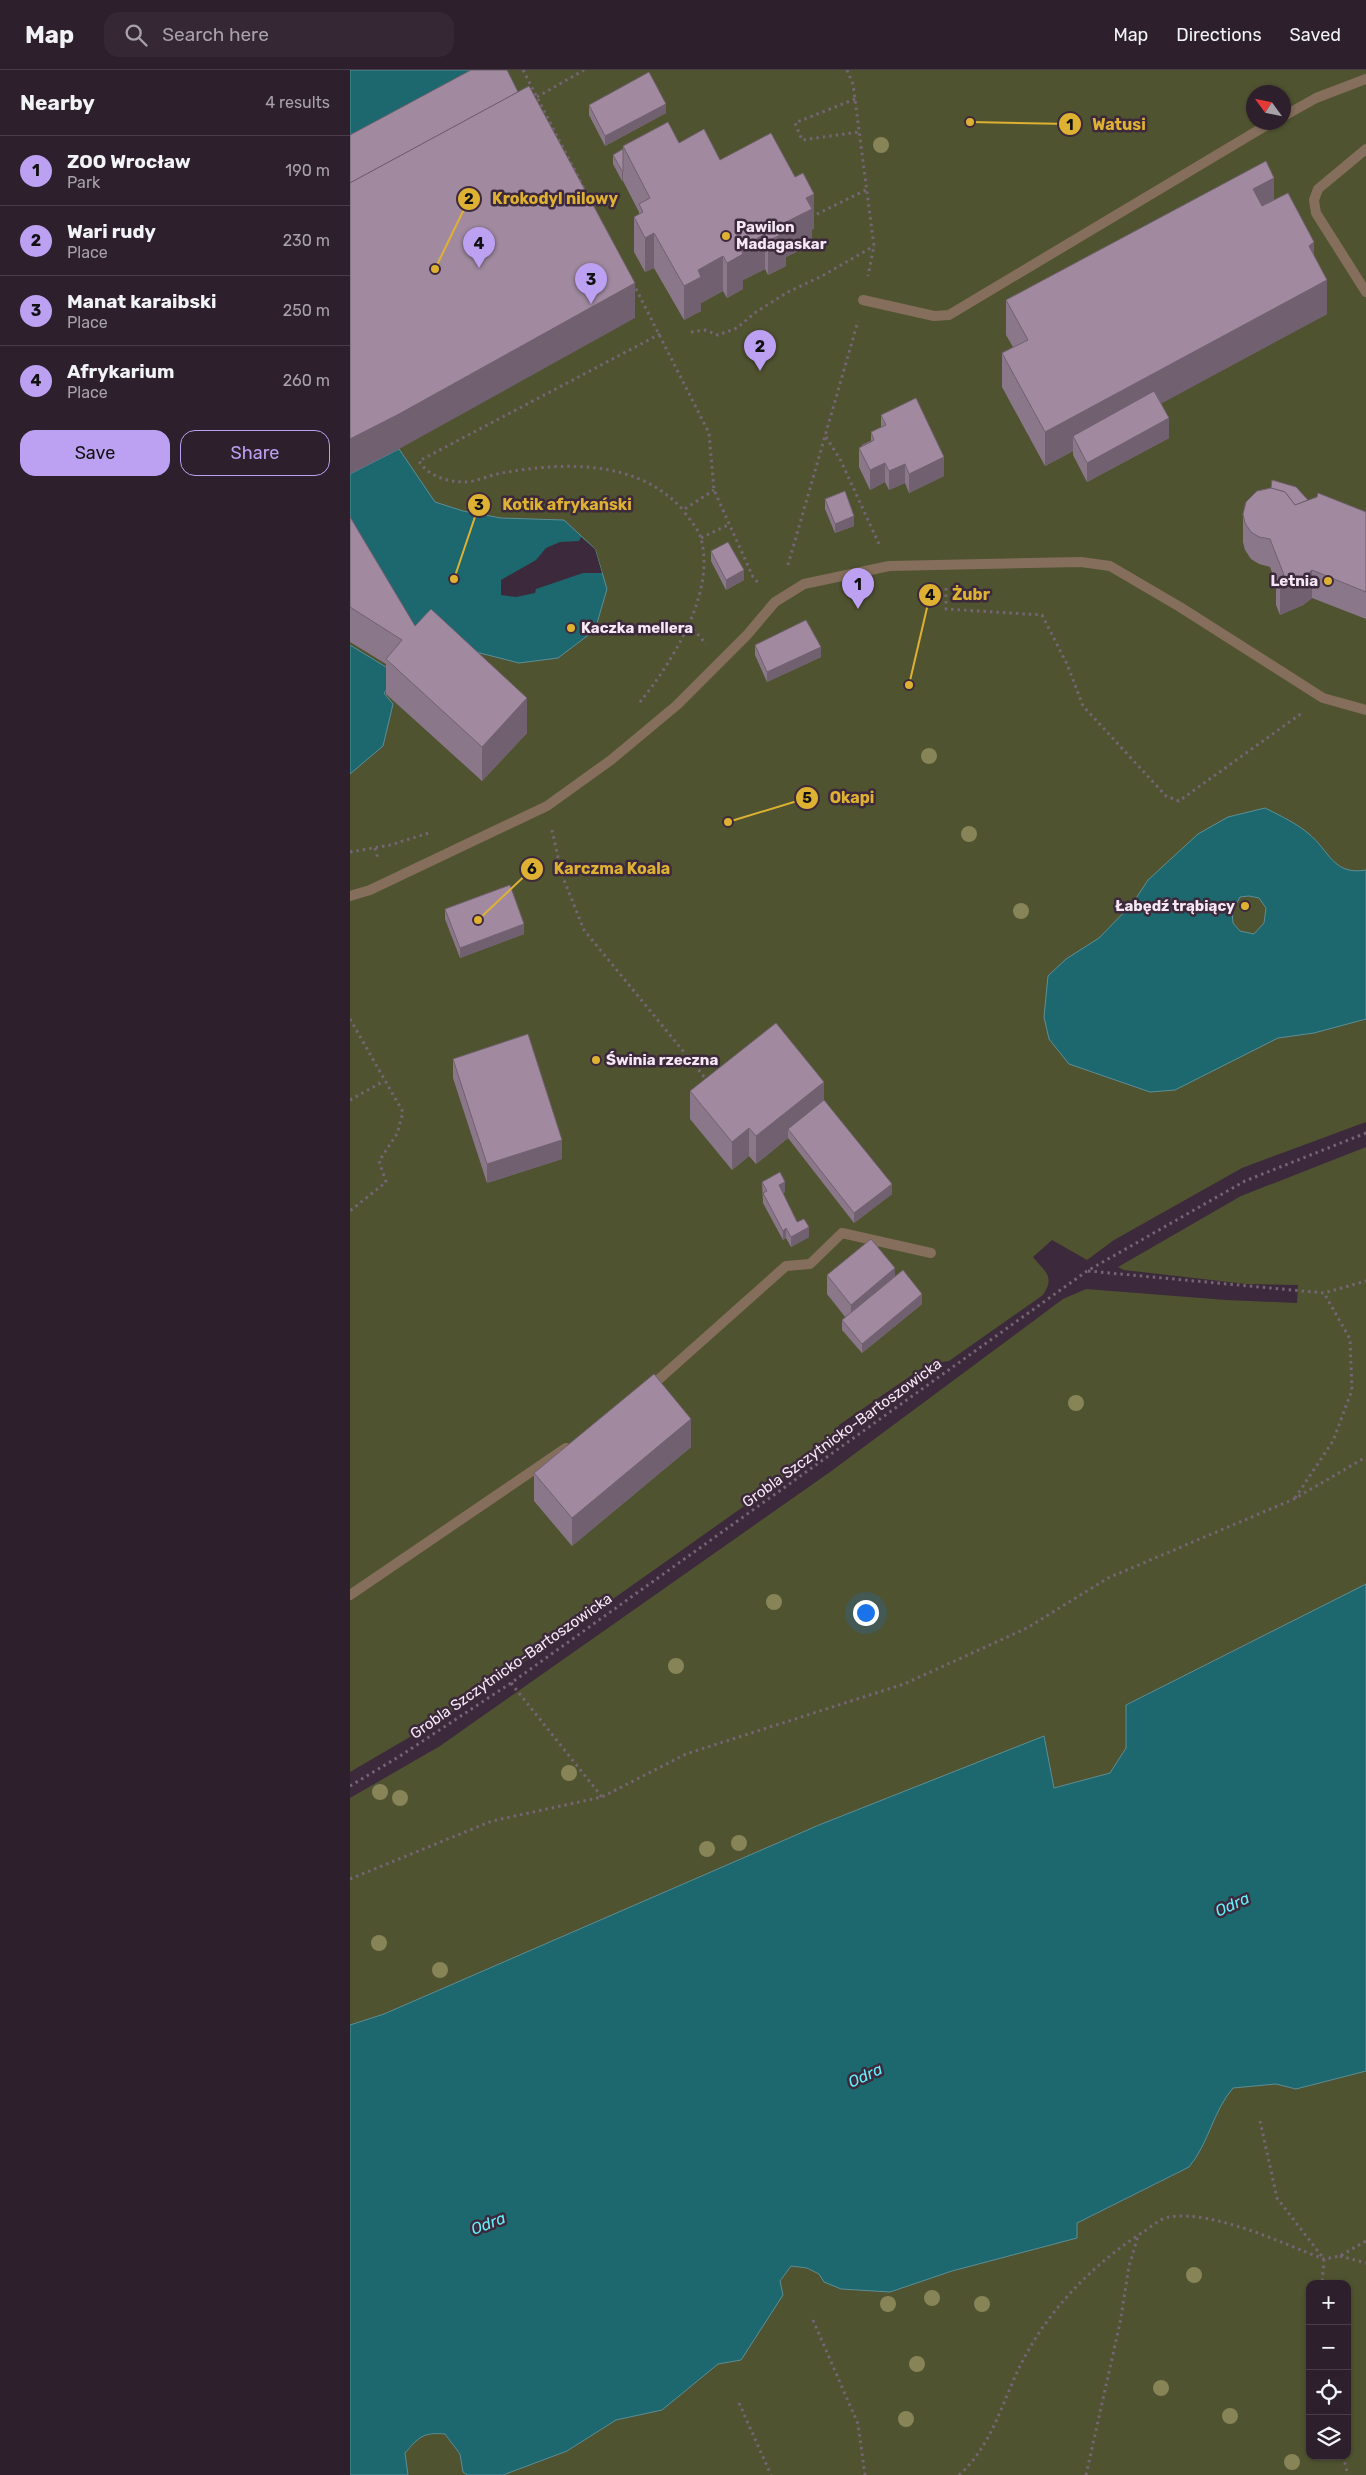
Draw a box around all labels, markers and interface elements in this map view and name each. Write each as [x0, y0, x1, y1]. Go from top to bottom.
search box [104, 12, 454, 57]
text: Map [25, 21, 74, 49]
icon: search [122, 21, 150, 49]
text: Search here [162, 23, 269, 46]
text: Map [1113, 24, 1148, 46]
text: Directions [1176, 24, 1262, 46]
text: Saved [1290, 24, 1341, 46]
north arrow [1246, 85, 1291, 130]
text: Nearby [20, 90, 95, 115]
text: 4 results [265, 93, 330, 112]
callout: Watusi [1057, 109, 1156, 140]
text: Watusi [1092, 115, 1146, 134]
text: 1 [1066, 116, 1074, 134]
text: ZOO Wrocław [67, 150, 191, 173]
text: 1 [32, 161, 40, 180]
text: 190 m [285, 161, 330, 180]
text: Park [67, 173, 100, 192]
callout: Krokodyl nilowy [457, 183, 628, 214]
text: Krokodyl nilowy [492, 189, 618, 208]
text: 2 [464, 190, 474, 208]
place label: Pawilon Madagaskar [736, 218, 827, 253]
text: Wari rudy [67, 220, 156, 243]
pin: 4 [463, 227, 495, 268]
marker: Pawilon Madagaskar [720, 230, 732, 242]
text: 2 [31, 231, 41, 250]
text: 230 m [283, 231, 330, 250]
text: Place [67, 243, 108, 262]
pin: 3 [575, 263, 607, 304]
text: Manat karaibski [67, 290, 216, 313]
text: 3 [31, 301, 41, 320]
text: 250 m [283, 301, 330, 320]
text: Place [67, 313, 108, 332]
pin: 2 [744, 330, 776, 371]
text: Afrykarium [67, 360, 174, 383]
text: 4 [31, 371, 41, 390]
text: 260 m [283, 371, 330, 390]
text: Place [67, 383, 108, 402]
button: Save [20, 430, 170, 476]
button: Share [180, 430, 330, 476]
callout: Kotik afrykański [467, 489, 642, 520]
text: Kotik afrykański [502, 495, 632, 514]
text: 3 [474, 496, 484, 514]
pin: 1 [842, 568, 874, 609]
place label: Letnia [1270, 572, 1318, 590]
marker: Letnia [1322, 575, 1334, 587]
callout: Żubr [917, 579, 1000, 610]
text: Żubr [952, 585, 991, 604]
text: 4 [925, 586, 935, 604]
place label: Kaczka mellera [581, 619, 693, 637]
marker: Kaczka mellera [565, 622, 577, 634]
callout: Okapi [795, 782, 884, 813]
text: Okapi [830, 788, 874, 807]
text: 5 [802, 789, 812, 807]
callout: Karczma Koala [519, 853, 680, 884]
text: Karczma Koala [554, 859, 670, 878]
text: 6 [527, 860, 537, 878]
place label: Łabędź trąbiący [1115, 897, 1235, 915]
marker: Łabędź trąbiący [1239, 900, 1251, 912]
place label: Świnia rzeczna [606, 1051, 719, 1069]
marker: Świnia rzeczna [590, 1054, 602, 1066]
street label: Grobla Szczytnicko-Bartoszowicka [739, 1355, 945, 1511]
street label: Grobla Szczytnicko-Bartoszowicka [407, 1589, 615, 1743]
your location [853, 1600, 879, 1626]
water label: Odra [1212, 1888, 1252, 1921]
water label: Odra [845, 2059, 885, 2092]
water label: Odra [468, 2208, 508, 2239]
map controls [1306, 2280, 1351, 2460]
button: + [1306, 2280, 1351, 2325]
button: − [1306, 2325, 1351, 2370]
button: locate [1306, 2370, 1351, 2415]
button: layers [1306, 2415, 1351, 2460]

